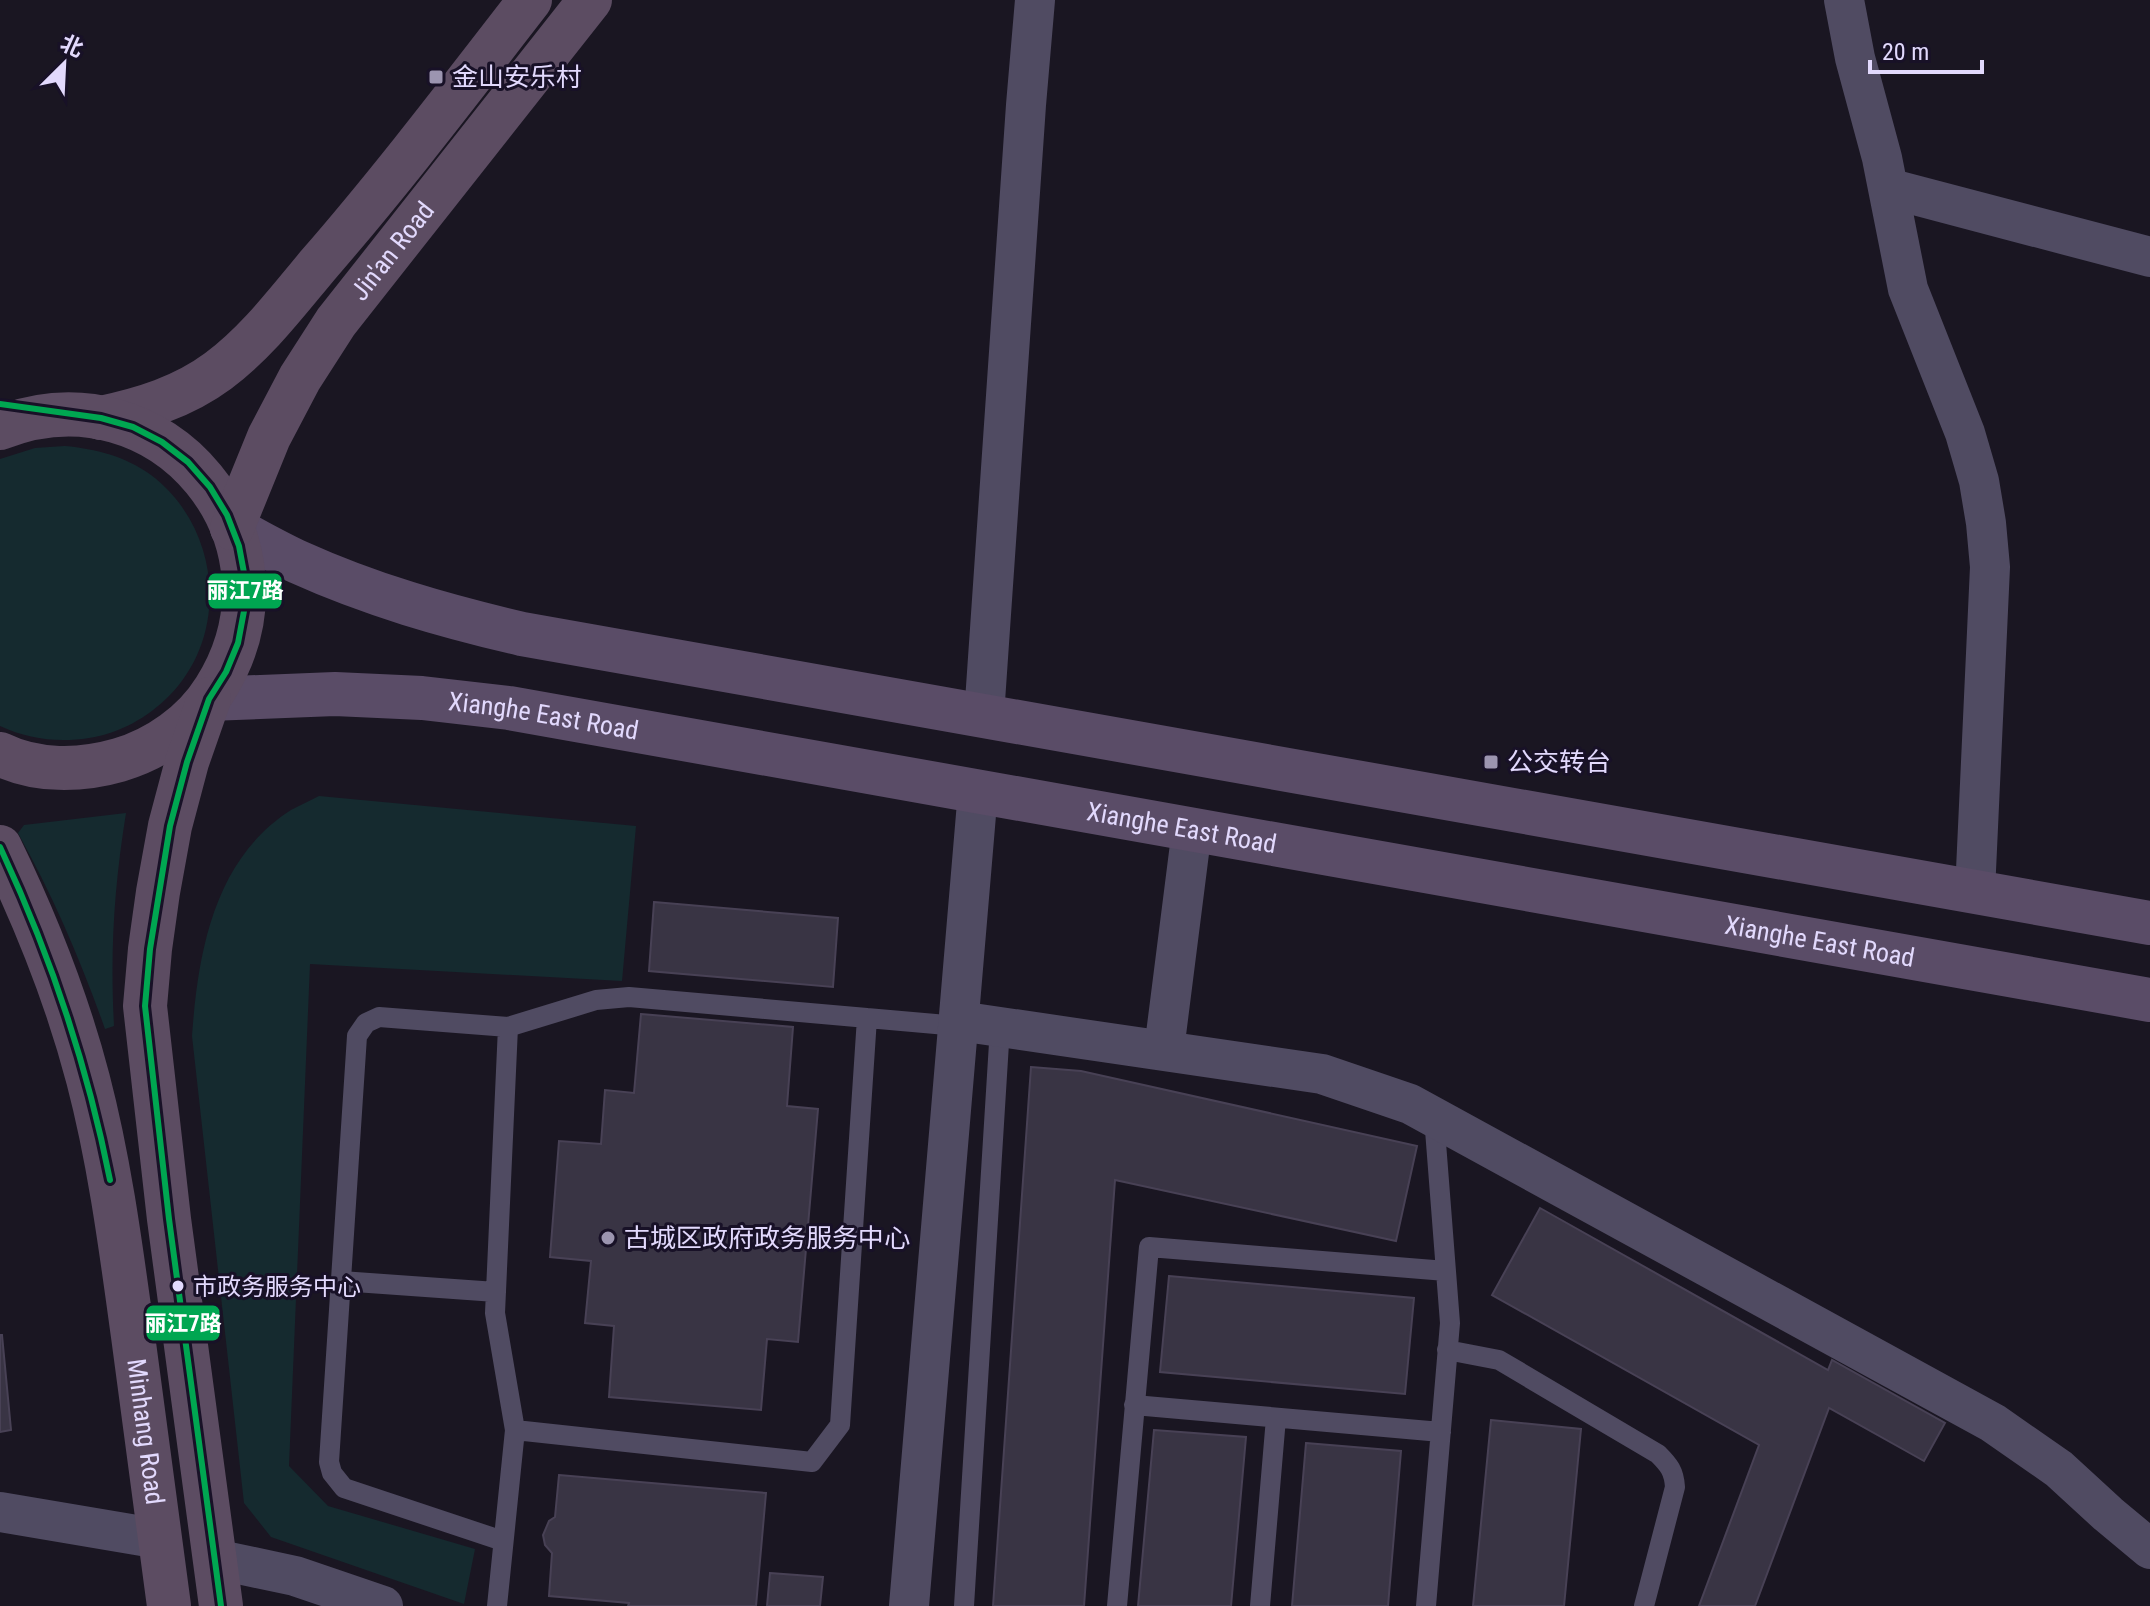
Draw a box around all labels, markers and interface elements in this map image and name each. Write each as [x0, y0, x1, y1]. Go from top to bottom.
north arrow [24, 24, 104, 104]
scale bar [1870, 24, 1982, 74]
text: 北 [57, 30, 87, 62]
text: 20 m [1882, 38, 1929, 66]
place label: 金山安乐村 [452, 62, 582, 92]
marker: 金山安乐村 [427, 68, 445, 86]
street label: Jin'an Road [344, 196, 440, 306]
line badge: 丽江7路 [207, 572, 283, 610]
text: 丽江7路 [206, 578, 284, 603]
street label: Xianghe East Road [447, 686, 641, 746]
place label: 公交转台 [1507, 747, 1611, 777]
marker: 公交转台 [1482, 753, 1500, 771]
street label: Xianghe East Road [1084, 796, 1279, 859]
street label: Xianghe East Road [1722, 910, 1917, 973]
place label: 古城区政府政务服务中心 [624, 1223, 910, 1253]
marker: 古城区政府政务服务中心 [599, 1229, 617, 1247]
place label: 市政务服务中心 [193, 1273, 361, 1301]
marker: 市政务服务中心 [170, 1278, 186, 1294]
line badge: 丽江7路 [145, 1304, 221, 1342]
text: 丽江7路 [144, 1311, 222, 1336]
street label: Minhang Road [121, 1357, 170, 1506]

